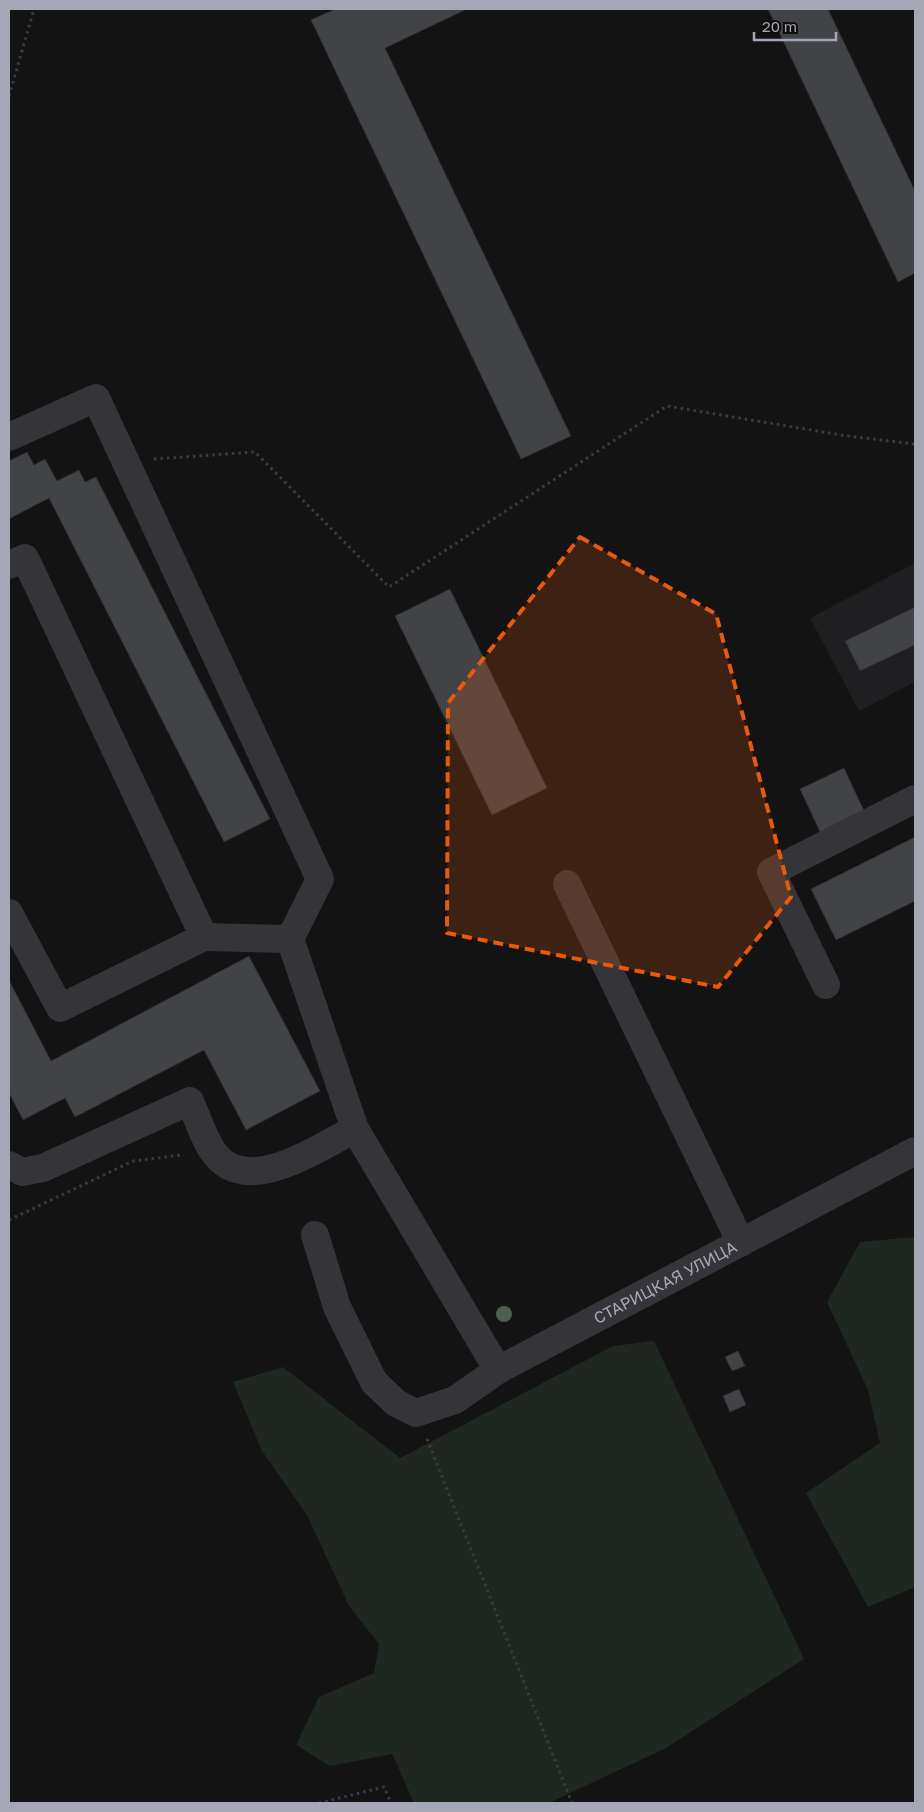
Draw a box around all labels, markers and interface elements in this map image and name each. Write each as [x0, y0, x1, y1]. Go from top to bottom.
scale bar [754, 10, 836, 42]
text: 20 m [762, 17, 797, 35]
street label: СТАРИЦКАЯ УЛИЦА [590, 1236, 740, 1328]

